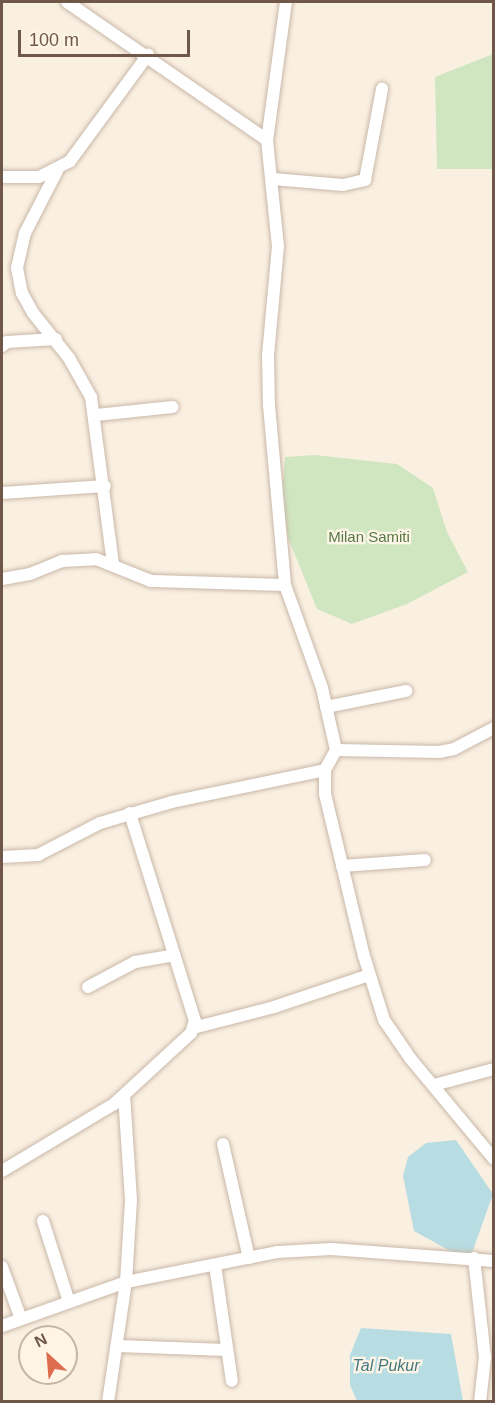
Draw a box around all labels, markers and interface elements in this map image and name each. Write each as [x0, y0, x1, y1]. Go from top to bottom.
scale bar [21, 18, 194, 56]
text: 100 m [29, 30, 79, 50]
park label: Milan Samiti [328, 528, 410, 546]
north arrow [18, 1325, 78, 1385]
text: N [32, 1330, 50, 1350]
water label: Tal Pukur [352, 1356, 419, 1376]

